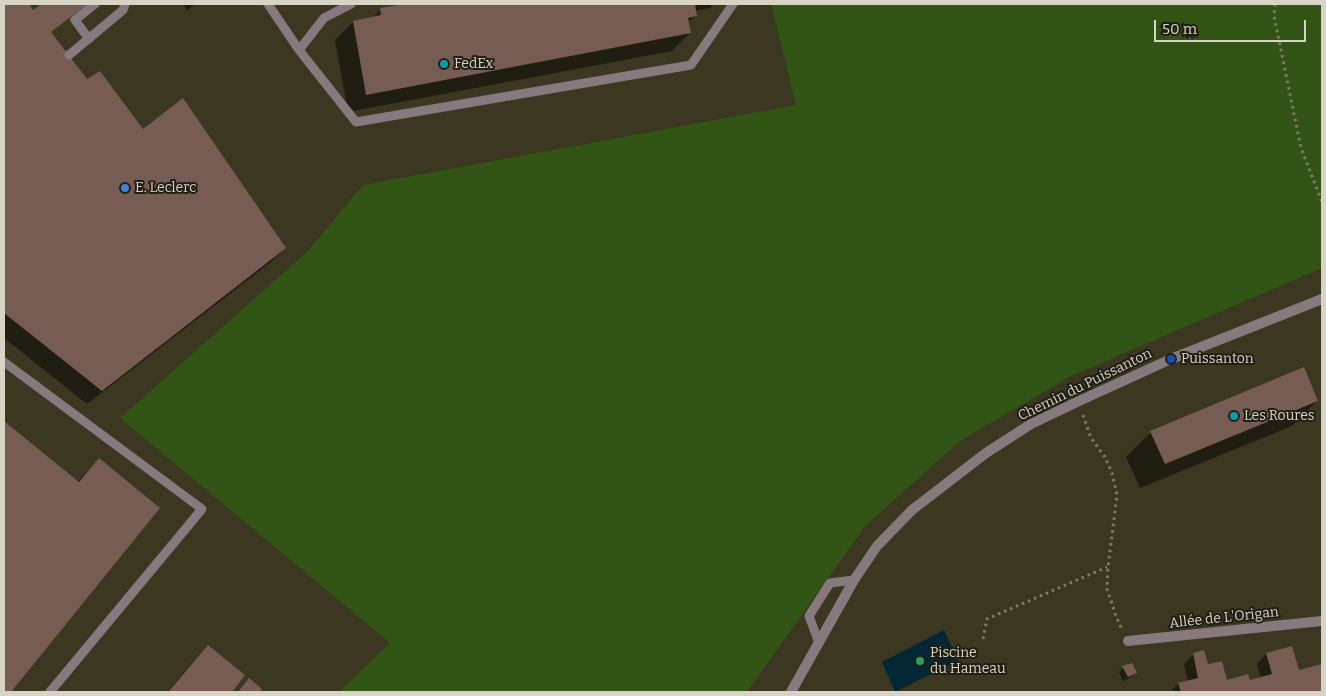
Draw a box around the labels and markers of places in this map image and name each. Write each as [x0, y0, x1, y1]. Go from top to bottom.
place label: FedEx [454, 56, 493, 72]
marker: FedEx [438, 58, 450, 70]
place label: E. Leclerc [135, 180, 196, 196]
marker: E. Leclerc [119, 182, 131, 194]
place label: Puissanton [1181, 351, 1254, 367]
marker: Puissanton [1165, 353, 1177, 365]
place label: Les Roures [1244, 408, 1315, 424]
marker: Les Roures [1228, 410, 1240, 422]
place label: Piscine du Hameau [930, 645, 1006, 678]
marker: Piscine du Hameau [914, 655, 926, 667]

